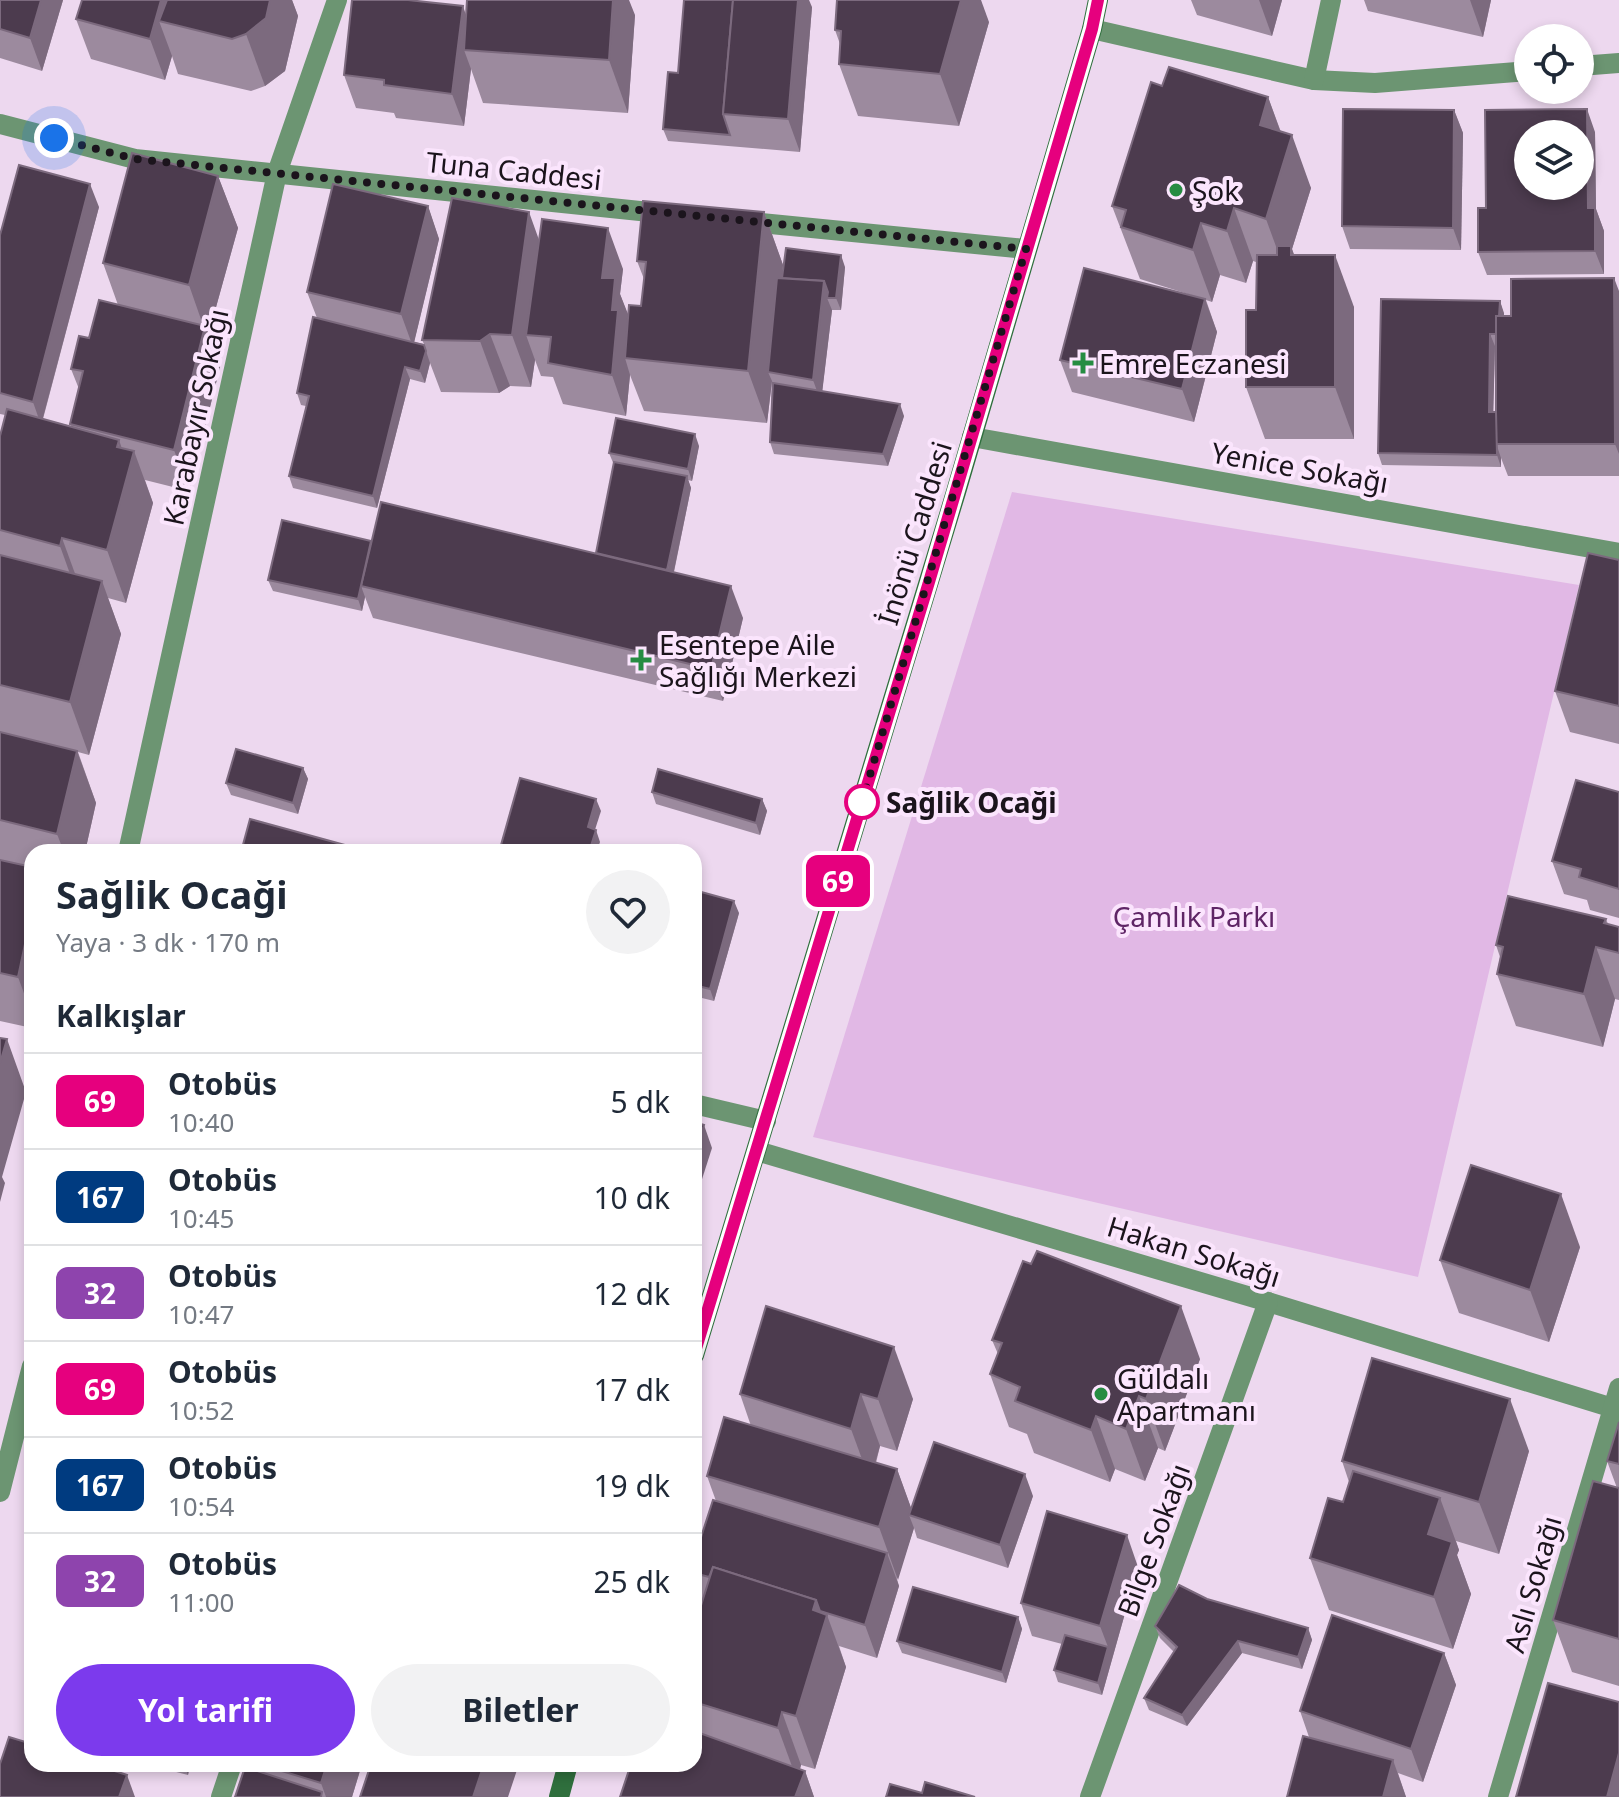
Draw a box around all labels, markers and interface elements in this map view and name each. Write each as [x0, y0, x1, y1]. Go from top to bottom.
map controls [1514, 24, 1594, 200]
button: locate [1514, 24, 1594, 104]
your location [34, 118, 74, 158]
button: layers [1514, 120, 1594, 200]
street label: Tuna Caddesi [424, 142, 604, 198]
place label: Şok [1192, 171, 1239, 209]
marker: Şok [1167, 181, 1185, 199]
street label: Karabayır Sokağı [153, 305, 237, 529]
place label: Emre Eczanesi [1099, 344, 1286, 382]
marker: Emre Eczanesi [1074, 354, 1092, 372]
street label: Yenice Sokağı [1209, 433, 1391, 501]
street label: İnönü Caddesi [868, 437, 960, 629]
place label: Esentepe Aile Sağlığı Merkezi [659, 625, 857, 695]
marker: Esentepe Aile Sağlığı Merkezi [630, 649, 652, 671]
place label: Sağlik Ocaği [886, 783, 1057, 821]
marker: Sağlik Ocaği [845, 785, 879, 819]
line badge: 69 [802, 855, 874, 907]
text: 69 [822, 862, 854, 900]
text: Sağlik Ocaği [56, 868, 288, 920]
button: heart [586, 870, 670, 954]
park label: Çamlık Parkı [1113, 897, 1275, 935]
text: Yaya · 3 dk · 170 m [56, 924, 280, 960]
text: Kalkışlar [56, 995, 186, 1036]
text: Otobüs [168, 1063, 277, 1104]
text: 5 dk [611, 1081, 670, 1122]
text: 69 [84, 1082, 116, 1120]
text: 10:40 [168, 1104, 234, 1140]
text: Otobüs [168, 1159, 277, 1200]
text: 10 dk [593, 1177, 670, 1218]
text: 167 [76, 1178, 124, 1216]
text: 10:45 [168, 1200, 234, 1236]
street label: Hakan Sokağı [1103, 1207, 1285, 1295]
text: Otobüs [168, 1255, 277, 1296]
text: 12 dk [593, 1273, 670, 1314]
text: 32 [84, 1274, 116, 1312]
text: 10:47 [168, 1296, 234, 1332]
text: Otobüs [168, 1351, 277, 1392]
place label: Güldalı Apartmanı [1117, 1359, 1256, 1429]
text: 17 dk [593, 1369, 670, 1410]
text: 69 [84, 1370, 116, 1408]
marker: Güldalı Apartmanı [1092, 1385, 1110, 1403]
text: 10:52 [168, 1392, 234, 1428]
text: Otobüs [168, 1447, 277, 1488]
street label: Bilge Sokağı [1108, 1458, 1198, 1622]
text: 19 dk [593, 1465, 670, 1506]
text: 167 [76, 1466, 124, 1504]
text: 10:54 [168, 1488, 234, 1524]
street label: Aslı Sokağı [1494, 1511, 1570, 1657]
text: Otobüs [168, 1543, 277, 1584]
text: 25 dk [593, 1561, 670, 1602]
text: 32 [84, 1562, 116, 1600]
text: 11:00 [168, 1584, 234, 1620]
button: Yol tarifi [56, 1664, 355, 1756]
button: Biletler [371, 1664, 670, 1756]

